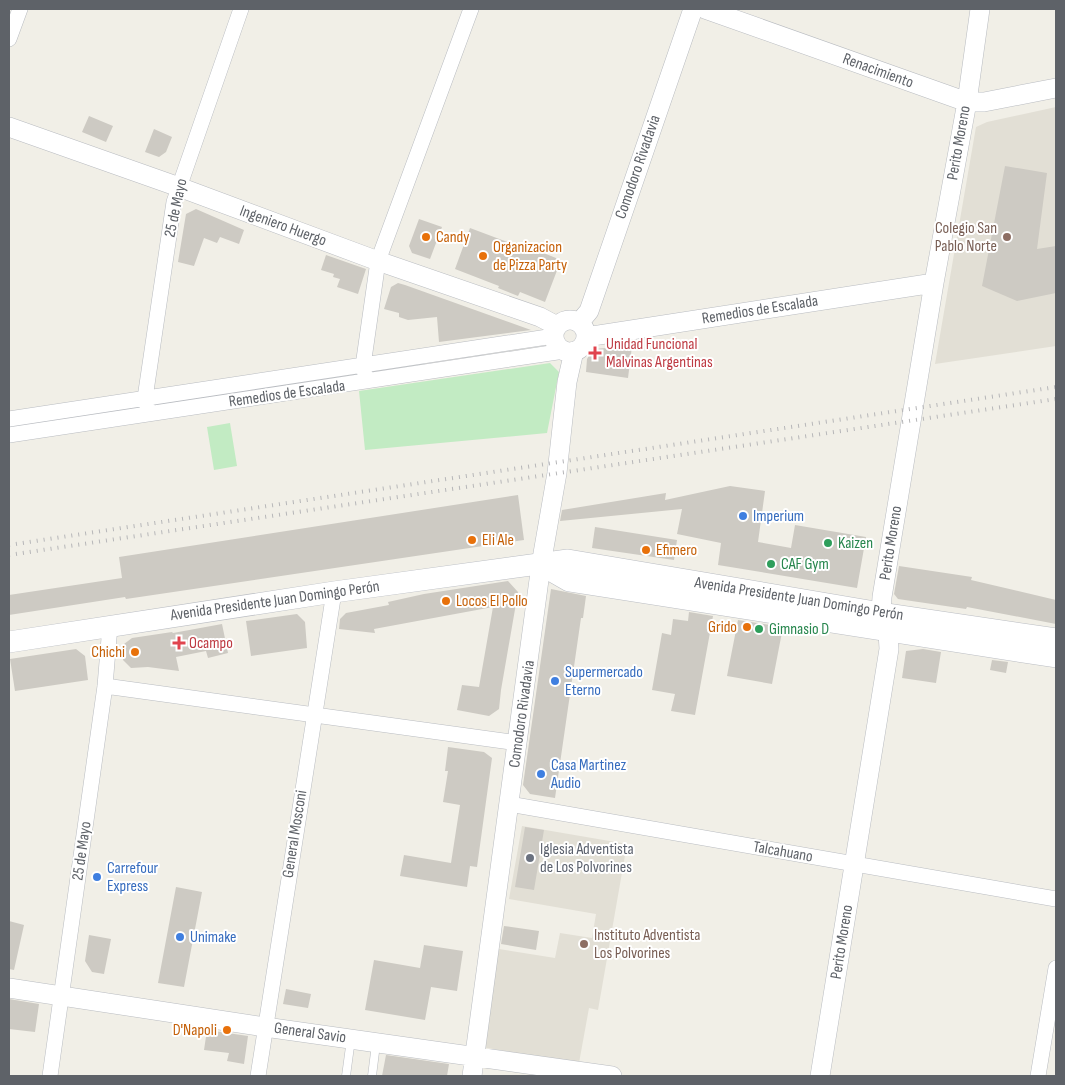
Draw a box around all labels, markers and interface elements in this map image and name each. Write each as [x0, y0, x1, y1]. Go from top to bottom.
street label: Renacimiento [840, 49, 916, 93]
street label: Perito Moreno [943, 104, 975, 182]
street label: Comodoro Rivadavia [611, 113, 665, 221]
street label: 25 de Mayo [161, 177, 191, 239]
street label: Ingeniero Huergo [237, 202, 329, 250]
place label: Colegio San Pablo Norte [935, 219, 997, 256]
place label: Candy [436, 228, 469, 247]
marker: Candy [420, 231, 432, 243]
marker: Colegio San Pablo Norte [1001, 231, 1013, 243]
place label: Organizacion de Pizza Party [493, 238, 567, 275]
marker: Organizacion de Pizza Party [477, 250, 489, 262]
street label: Remedios de Escalada [701, 291, 819, 329]
place label: Unidad Funcional Malvinas Argentinas [606, 335, 713, 372]
marker: Unidad Funcional Malvinas Argentinas [588, 346, 602, 360]
street label: Remedios de Escalada [228, 376, 346, 412]
street label: Perito Moreno [876, 504, 906, 582]
place label: Imperium [753, 507, 804, 526]
marker: Imperium [737, 510, 749, 522]
place label: Eli Ale [482, 531, 514, 550]
marker: Eli Ale [466, 534, 478, 546]
place label: Kaizen [838, 534, 873, 553]
marker: Kaizen [822, 537, 834, 549]
place label: Efimero [656, 541, 697, 560]
marker: Efimero [640, 544, 652, 556]
place label: CAF Gym [781, 555, 829, 574]
marker: CAF Gym [765, 558, 777, 570]
street label: Avenida Presidente Juan Domingo Perón [692, 573, 905, 625]
street label: Avenida Presidente Juan Domingo Perón [168, 577, 381, 625]
place label: Locos El Pollo [456, 592, 528, 611]
marker: Locos El Pollo [440, 595, 452, 607]
place label: Grido [708, 618, 737, 637]
place label: Gimnasio D [769, 620, 829, 639]
marker: Grido [741, 621, 753, 633]
marker: Gimnasio D [753, 623, 765, 635]
place label: Ocampo [189, 634, 233, 653]
marker: Ocampo [173, 637, 185, 649]
place label: Chichi [91, 643, 125, 662]
marker: Chichi [129, 646, 141, 658]
street label: Comodoro Rivadavia [505, 659, 539, 769]
place label: Supermercado Eterno [565, 663, 643, 700]
marker: Supermercado Eterno [549, 675, 561, 687]
place label: Casa Martinez Audio [550, 756, 627, 793]
marker: Casa Martinez Audio [535, 768, 547, 780]
street label: General Mosconi [279, 789, 311, 879]
street label: 25 de Mayo [68, 820, 96, 882]
street label: Talcahuano [752, 837, 814, 867]
place label: Iglesia Adventista de Los Polvorines [540, 840, 634, 877]
marker: Iglesia Adventista de Los Polvorines [524, 852, 536, 864]
place label: Carrefour Express [107, 859, 159, 896]
marker: Carrefour Express [91, 871, 103, 883]
street label: Perito Moreno [827, 903, 857, 981]
place label: Instituto Adventista Los Polvorines [594, 926, 701, 963]
place label: Unimake [190, 928, 236, 947]
marker: Unimake [174, 931, 186, 943]
marker: Instituto Adventista Los Polvorines [578, 938, 590, 950]
street label: General Savio [273, 1019, 347, 1047]
place label: D'Napoli [173, 1021, 217, 1040]
marker: D'Napoli [221, 1024, 233, 1036]

